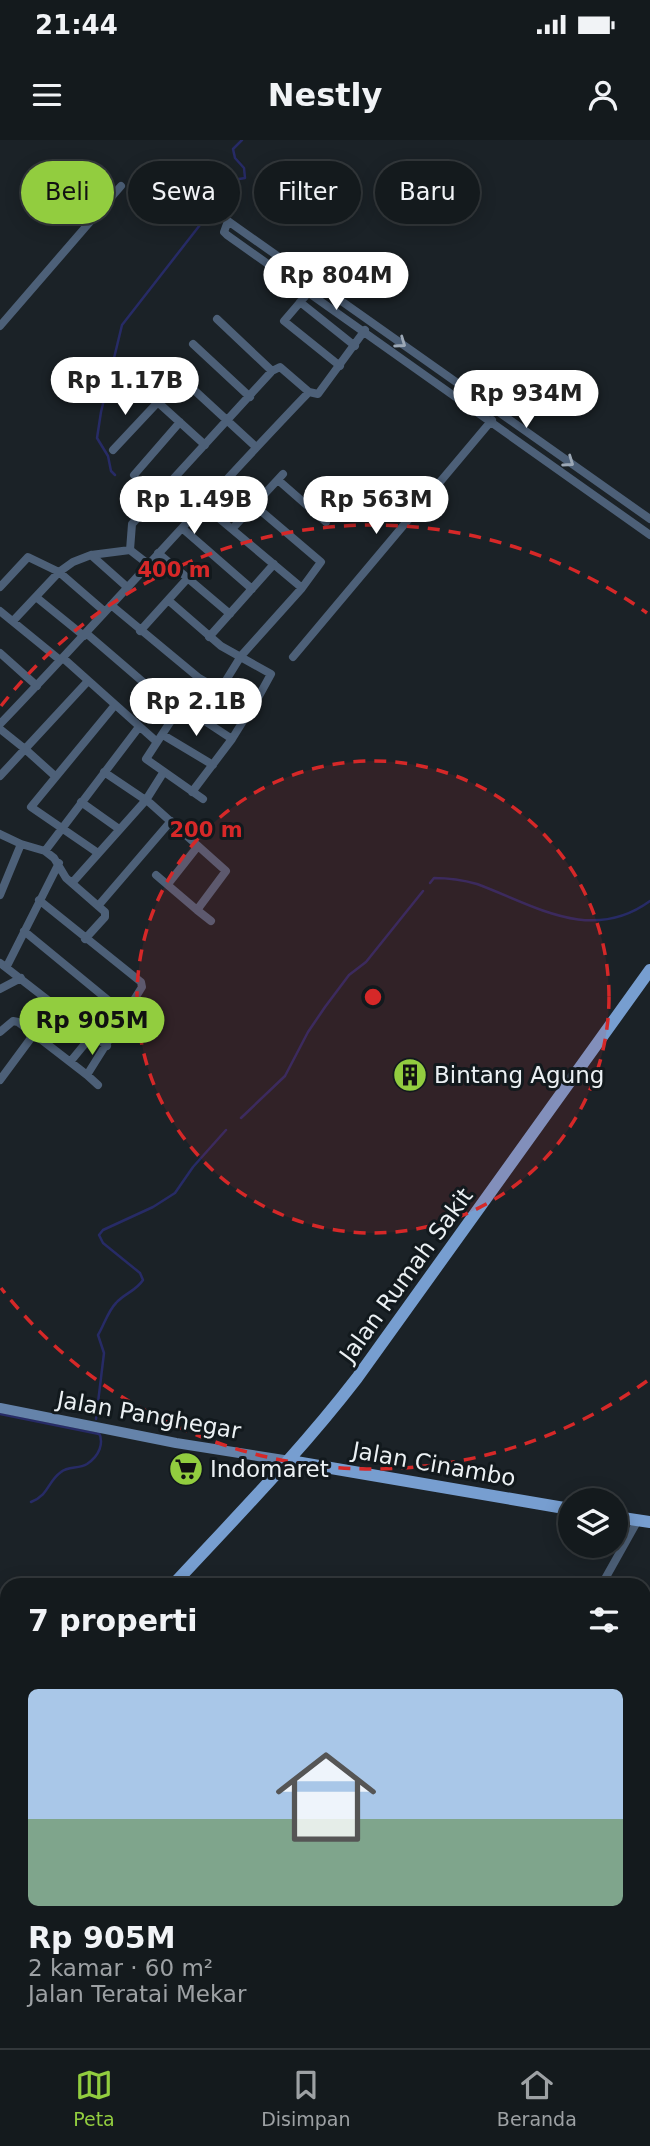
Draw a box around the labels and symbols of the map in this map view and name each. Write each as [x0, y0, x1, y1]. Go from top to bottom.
pin: Rp 804M [271, 253, 401, 312]
one-way arrow [393, 335, 406, 348]
pin: Rp 1.17B [53, 358, 197, 417]
pin: Rp 934M [461, 370, 591, 430]
one-way arrow [561, 454, 574, 466]
pin: Rp 1.49B [122, 476, 266, 536]
pin: Rp 563M [311, 476, 441, 536]
text: 400 m [137, 558, 211, 582]
pin: Rp 2.1B [131, 678, 261, 738]
text: 200 m [169, 818, 243, 842]
centre of rings [361, 985, 385, 1009]
pin: Rp 905M [27, 998, 157, 1057]
building icon: Bintang Agung [391, 1056, 429, 1094]
place label: Bintang Agung [434, 1062, 604, 1088]
street label: Jalan Rumah Sakit [333, 1183, 478, 1369]
street label: Jalan Panghegar [53, 1386, 243, 1444]
street label: Jalan Cinambo [348, 1436, 518, 1491]
supermarket icon: Indomaret [167, 1450, 205, 1488]
place label: Indomaret [210, 1456, 329, 1482]

